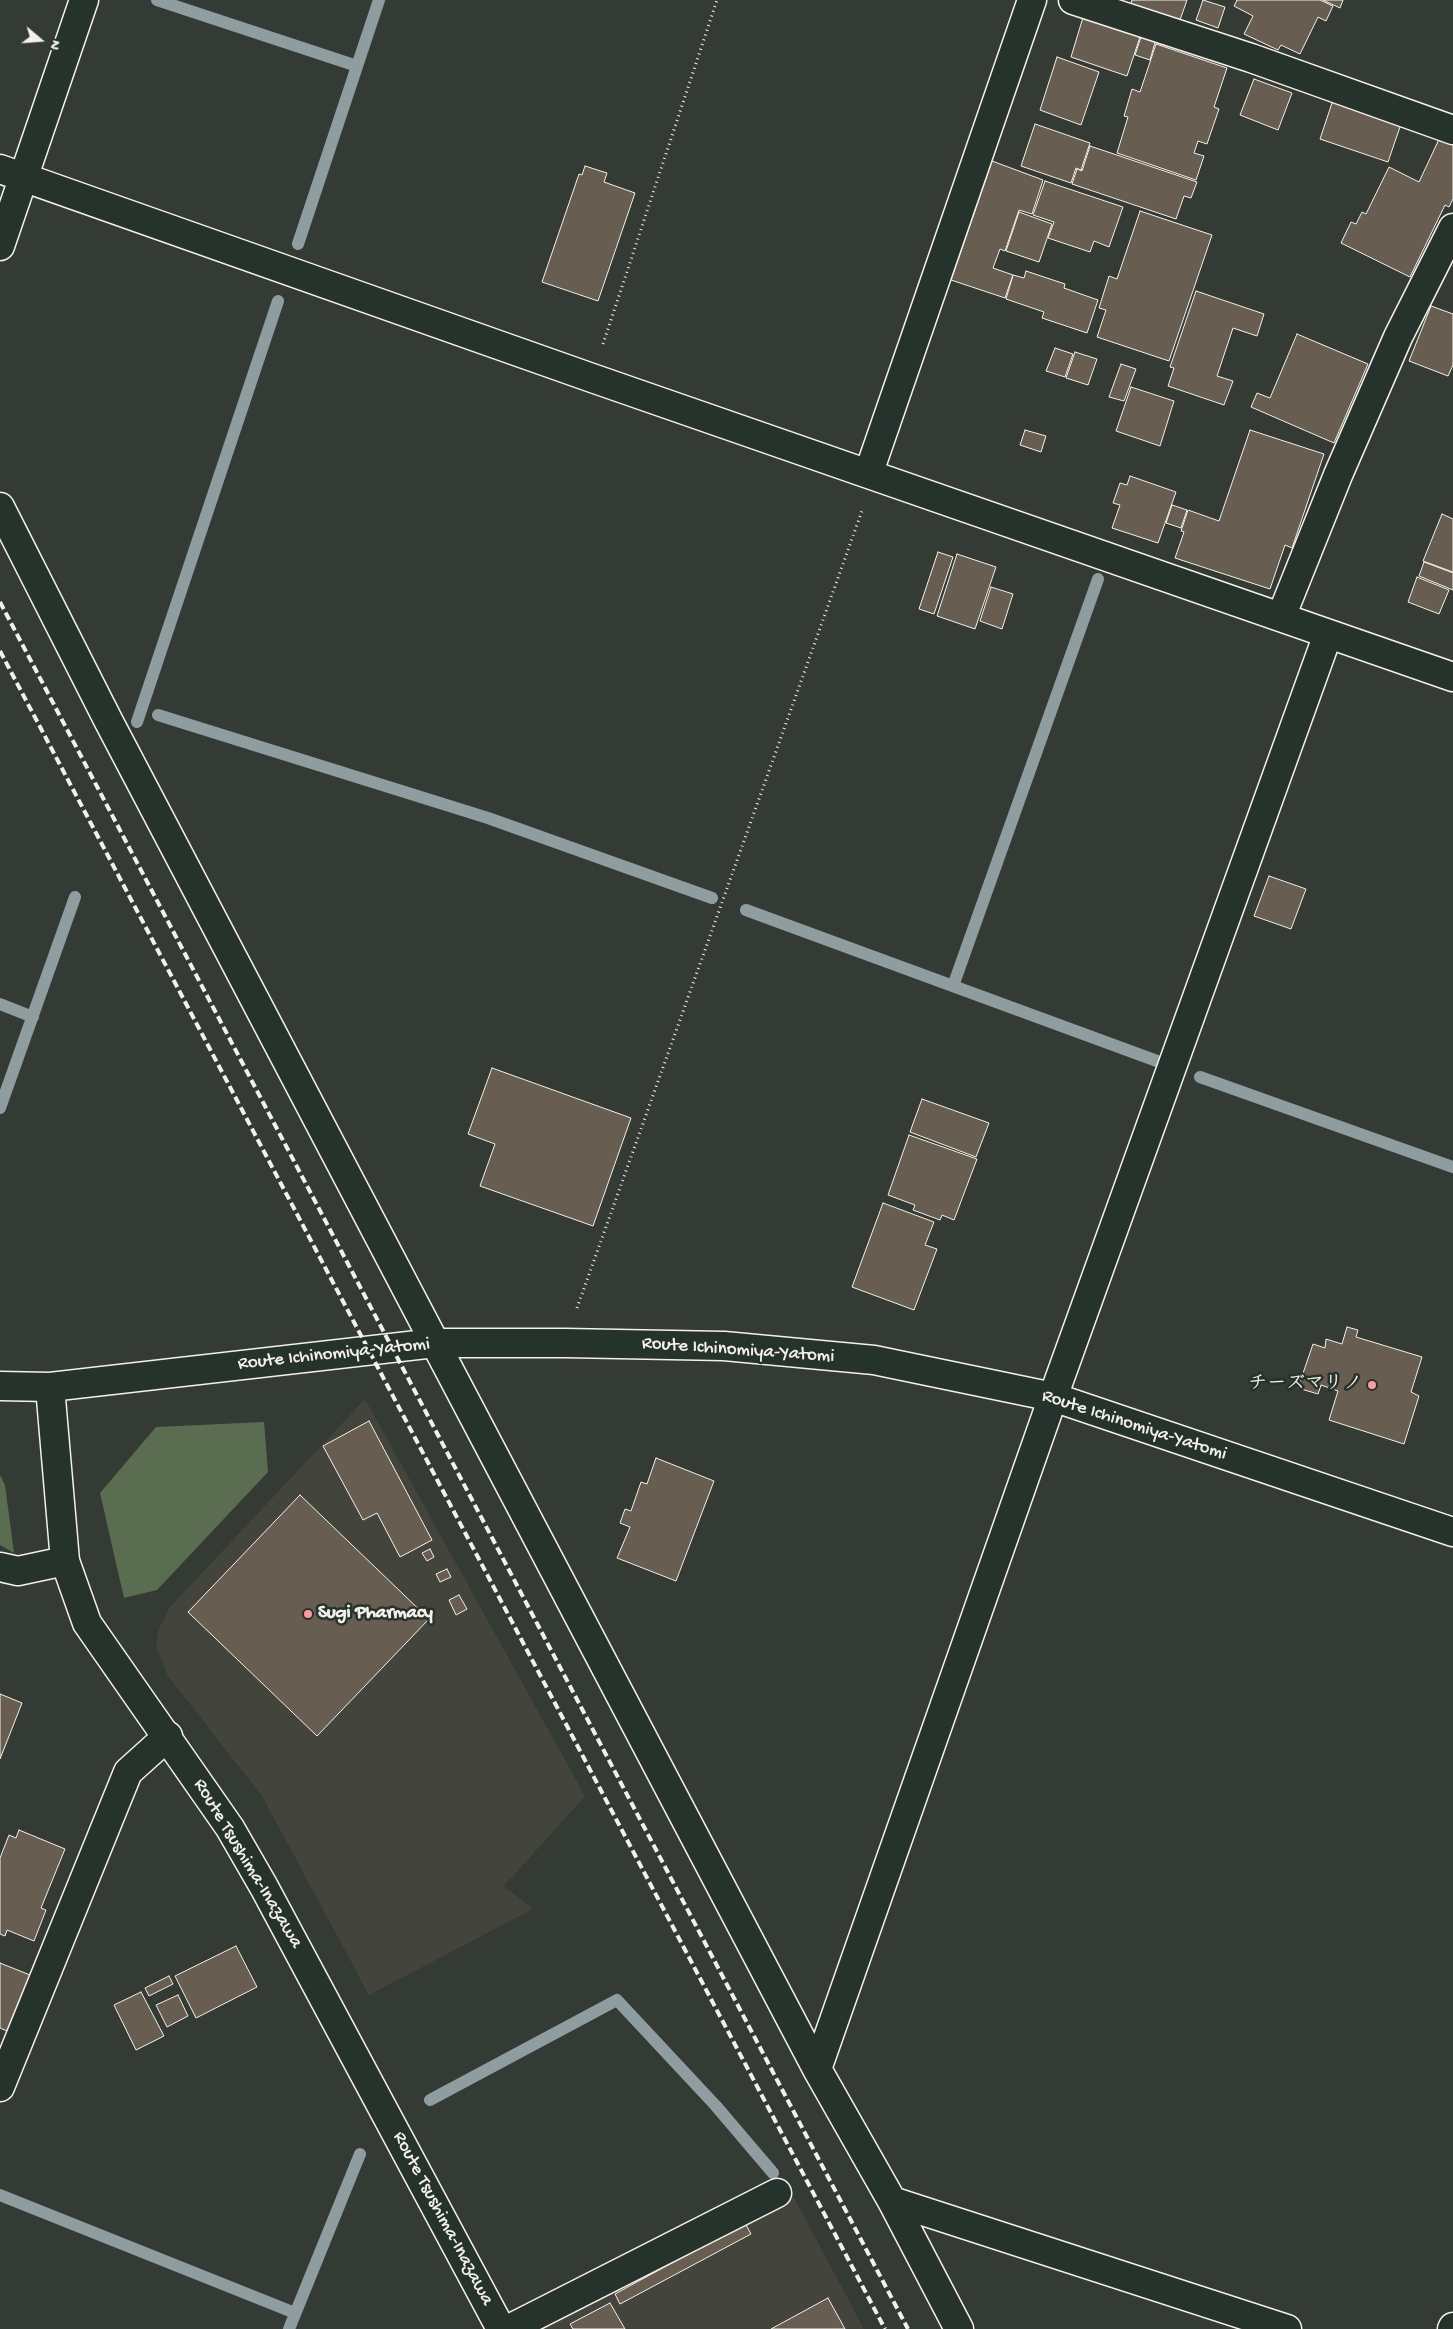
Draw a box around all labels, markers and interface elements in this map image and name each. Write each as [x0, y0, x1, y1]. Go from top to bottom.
north arrow [15, 15, 65, 65]
text: N [45, 38, 64, 52]
street label: Route Ichinomiya-Yatomi [641, 1333, 835, 1369]
street label: Route Ichinomiya-Yatomi [237, 1334, 431, 1376]
place label: チーズマリノ [1248, 1374, 1362, 1396]
marker: チーズマリノ [1366, 1379, 1378, 1391]
street label: Route Ichinomiya-Yatomi [1039, 1385, 1229, 1467]
place label: Sugi Pharmacy [318, 1603, 433, 1625]
marker: Sugi Pharmacy [302, 1608, 314, 1620]
street label: Route Tsushima-Inazawa [187, 1775, 307, 1953]
street label: Route Tsushima-Inazawa [386, 2128, 498, 2310]

